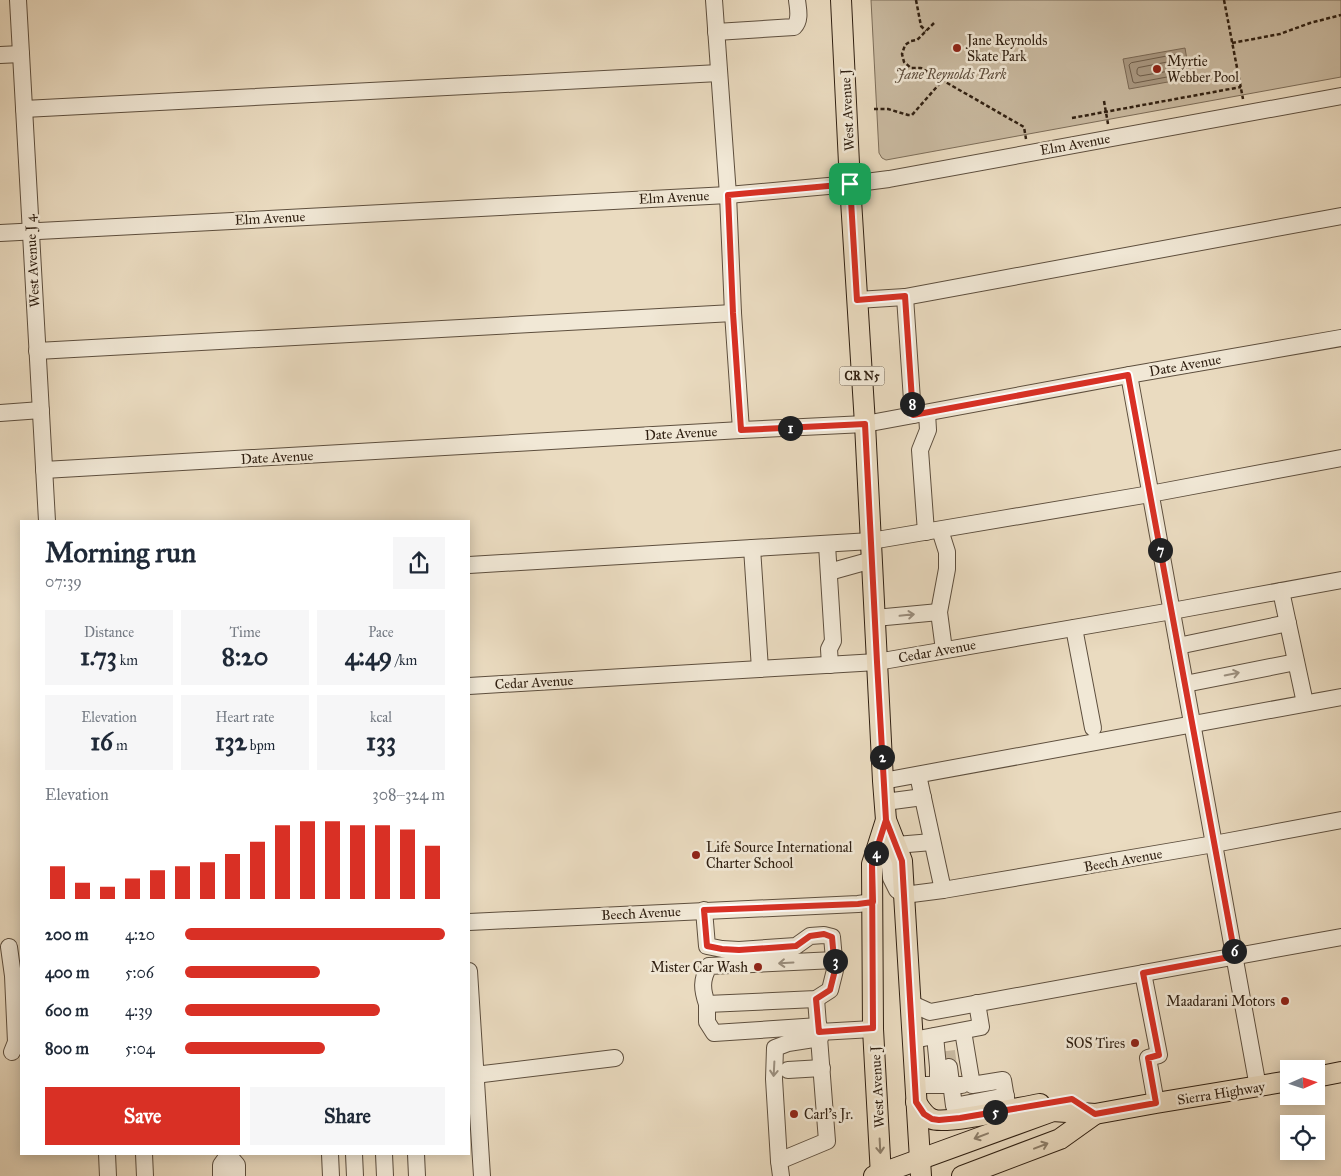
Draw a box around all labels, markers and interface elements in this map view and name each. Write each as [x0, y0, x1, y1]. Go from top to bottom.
place label: Jane Reynolds Skate Park [965, 32, 1047, 65]
marker: Jane Reynolds Skate Park [951, 42, 963, 54]
place label: Myrtie Webber Pool [1167, 53, 1239, 86]
marker: Myrtie Webber Pool [1151, 63, 1163, 75]
park label: Jane Reynolds Park [894, 66, 1007, 83]
street label: West Avenue J [837, 68, 859, 152]
street label: Elm Avenue [1039, 130, 1112, 159]
pin [829, 163, 871, 205]
icon: arrive [836, 170, 864, 198]
street label: Elm Avenue [638, 187, 710, 208]
street label: Elm Avenue [234, 208, 306, 229]
street label: West Avenue J 4 [22, 213, 44, 308]
street label: Date Avenue [1148, 351, 1223, 380]
road number: CR N5 [840, 366, 884, 386]
pin: 8 [900, 392, 924, 416]
text: 8 [909, 396, 916, 413]
pin: 1 [778, 416, 802, 440]
text: 1 [788, 420, 793, 437]
street label: Date Avenue [644, 423, 718, 444]
street label: Date Avenue [240, 447, 314, 468]
text: Morning run [45, 535, 196, 570]
button: share [393, 537, 445, 589]
pin: 7 [1148, 538, 1172, 562]
text: 7 [1157, 542, 1164, 559]
text: 07:39 [45, 572, 82, 591]
one-way arrow [899, 610, 915, 620]
text: Distance [84, 624, 134, 641]
text: Time [230, 624, 261, 641]
text: Pace [368, 624, 394, 641]
street label: Cedar Avenue [897, 636, 977, 667]
text: 1.73 [80, 641, 117, 672]
text: 8:20 [222, 641, 268, 672]
text: 4:49 [345, 641, 392, 672]
text: km [117, 652, 138, 669]
text: /km [392, 652, 417, 669]
one-way arrow [1224, 669, 1240, 679]
street label: Cedar Avenue [494, 672, 574, 693]
text: Elevation [81, 709, 137, 726]
text: Heart rate [216, 709, 274, 726]
text: kcal [370, 709, 392, 726]
text: 16 [90, 726, 113, 757]
text: 132 [215, 726, 247, 757]
text: 133 [366, 726, 396, 757]
text: m [113, 737, 128, 754]
text: bpm [247, 737, 275, 754]
pin: 2 [870, 744, 894, 770]
text: 2 [879, 749, 886, 766]
text: Elevation [45, 785, 109, 804]
text: 308–324 m [372, 785, 445, 804]
place label: Life Source International Charter School [706, 839, 853, 872]
pin: 4 [864, 840, 888, 866]
text: 4 [873, 845, 880, 862]
street label: Beech Avenue [1082, 845, 1164, 876]
marker: Life Source International Charter School [690, 849, 702, 861]
street label: Beech Avenue [601, 903, 681, 924]
text: 200 m [45, 925, 88, 944]
text: 4:20 [125, 925, 155, 944]
pin: 6 [1222, 938, 1246, 964]
text: 6 [1231, 943, 1238, 960]
pin: 3 [822, 948, 848, 974]
text: 3 [833, 953, 838, 970]
one-way arrow [778, 958, 794, 967]
place label: Mister Car Wash [650, 959, 748, 976]
marker: Mister Car Wash [752, 961, 764, 973]
text: 400 m [45, 963, 89, 982]
text: 5:06 [125, 963, 154, 982]
place label: Maadarani Motors [1166, 993, 1275, 1010]
marker: Maadarani Motors [1279, 995, 1291, 1007]
text: 600 m [45, 1001, 89, 1020]
text: 4:39 [125, 1001, 153, 1020]
place label: SOS Tires [1066, 1035, 1125, 1052]
marker: SOS Tires [1129, 1037, 1141, 1049]
text: 800 m [45, 1039, 89, 1058]
text: 5:04 [125, 1039, 155, 1058]
street label: West Avenue J [867, 1045, 889, 1129]
north arrow [1280, 1060, 1325, 1105]
map controls [1280, 1060, 1325, 1160]
one-way arrow [770, 1061, 779, 1077]
street label: Sierra Highway [1176, 1078, 1267, 1109]
button: Save [45, 1087, 240, 1145]
button: Share [250, 1087, 445, 1145]
pin: 5 [982, 1100, 1008, 1124]
text: 5 [992, 1104, 999, 1121]
place label: Carl's Jr. [804, 1106, 853, 1124]
marker: Carl's Jr. [788, 1108, 800, 1120]
button: locate [1280, 1115, 1325, 1160]
one-way arrow [973, 1132, 989, 1141]
one-way arrow [875, 1138, 885, 1154]
one-way arrow [1032, 1141, 1048, 1150]

